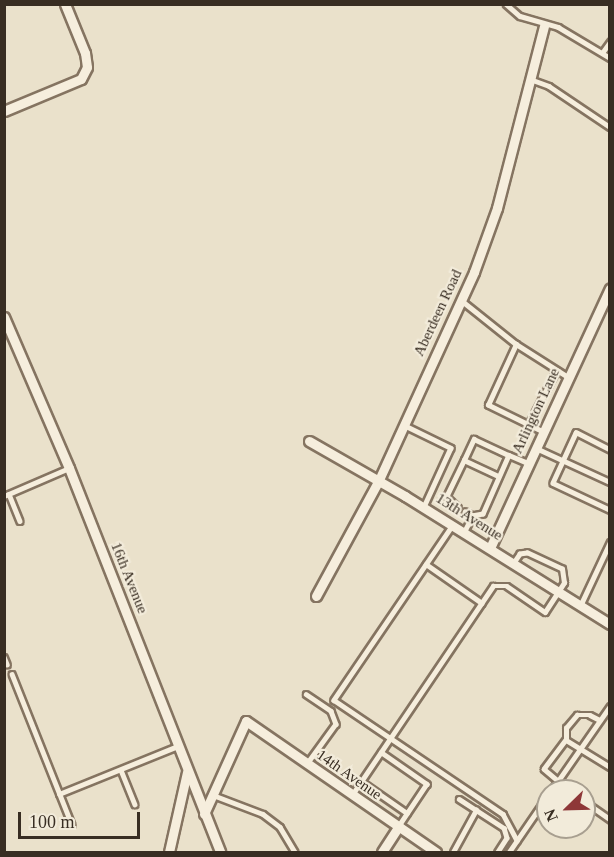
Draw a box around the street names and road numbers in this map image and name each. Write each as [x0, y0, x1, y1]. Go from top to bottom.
street label: Aberdeen Road [410, 267, 466, 359]
street label: Arlington Lane [508, 365, 564, 457]
street label: 13th Avenue [432, 489, 506, 545]
street label: 16th Avenue [106, 539, 152, 617]
street label: 14th Avenue [313, 746, 385, 804]

